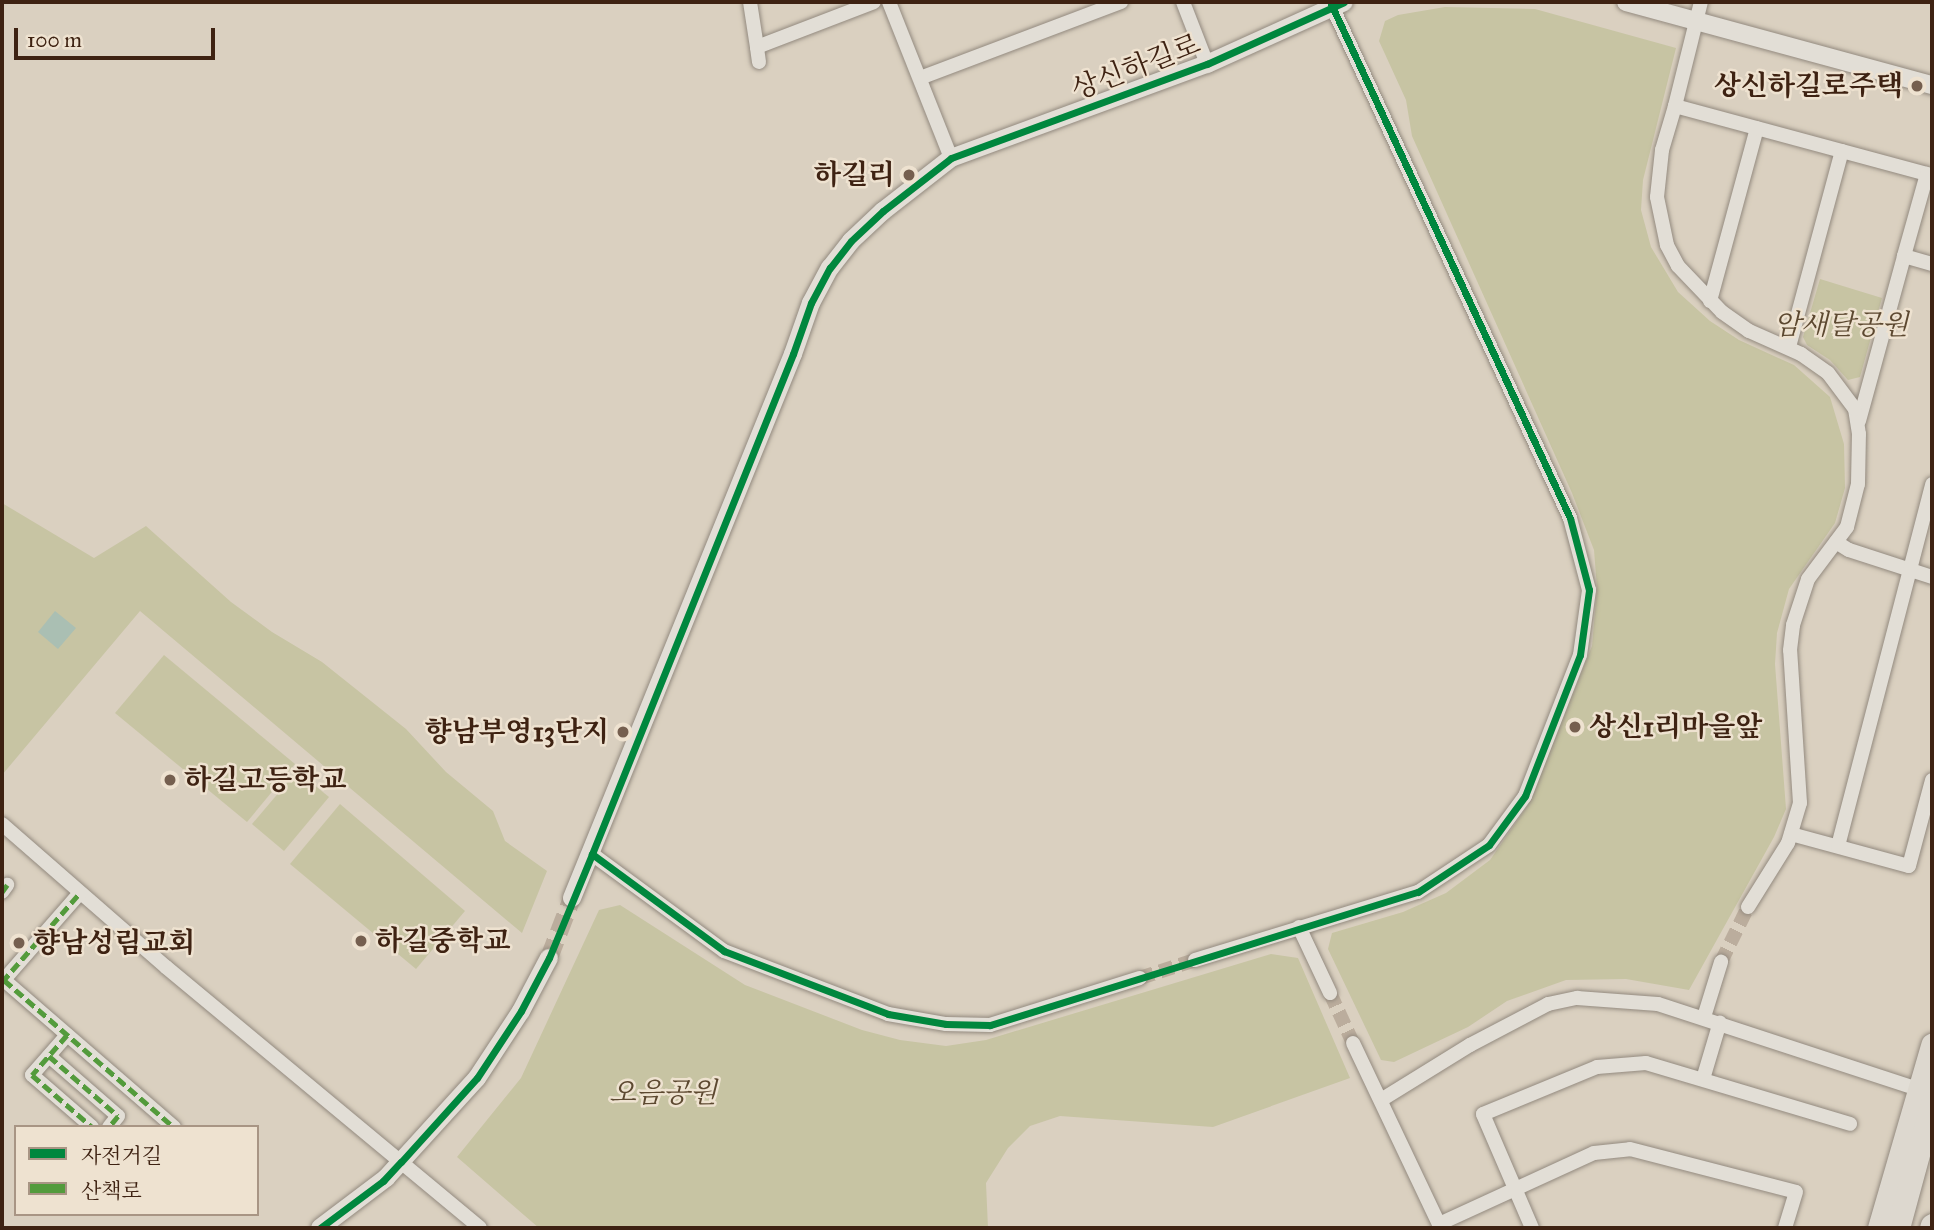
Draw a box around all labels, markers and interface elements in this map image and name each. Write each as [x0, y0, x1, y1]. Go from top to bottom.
scale bar [18, 14, 219, 58]
text: 100 m [27, 27, 82, 53]
street label: 상신하길로 [1067, 27, 1205, 107]
place label: 상신하길로주택 [1714, 69, 1903, 103]
marker: 상신하길로주택 [1909, 78, 1925, 94]
place label: 하길리 [814, 158, 895, 192]
marker: 하길리 [901, 167, 917, 183]
park label: 암새달공원 [1773, 308, 1909, 342]
place label: 상신1리마을앞 [1589, 710, 1762, 744]
place label: 향남부영13단지 [424, 715, 609, 749]
marker: 상신1리마을앞 [1567, 719, 1583, 735]
marker: 향남부영13단지 [615, 724, 631, 740]
place label: 하길고등학교 [184, 763, 346, 797]
marker: 하길고등학교 [162, 772, 178, 788]
place label: 하길중학교 [375, 924, 510, 958]
place label: 향남성림교회 [33, 926, 195, 960]
marker: 하길중학교 [353, 933, 369, 949]
marker: 향남성림교회 [11, 935, 27, 951]
park label: 오음공원 [609, 1076, 717, 1110]
legend [14, 1125, 259, 1216]
text: 자전거길 [81, 1143, 162, 1169]
text: 산책로 [81, 1178, 142, 1204]

